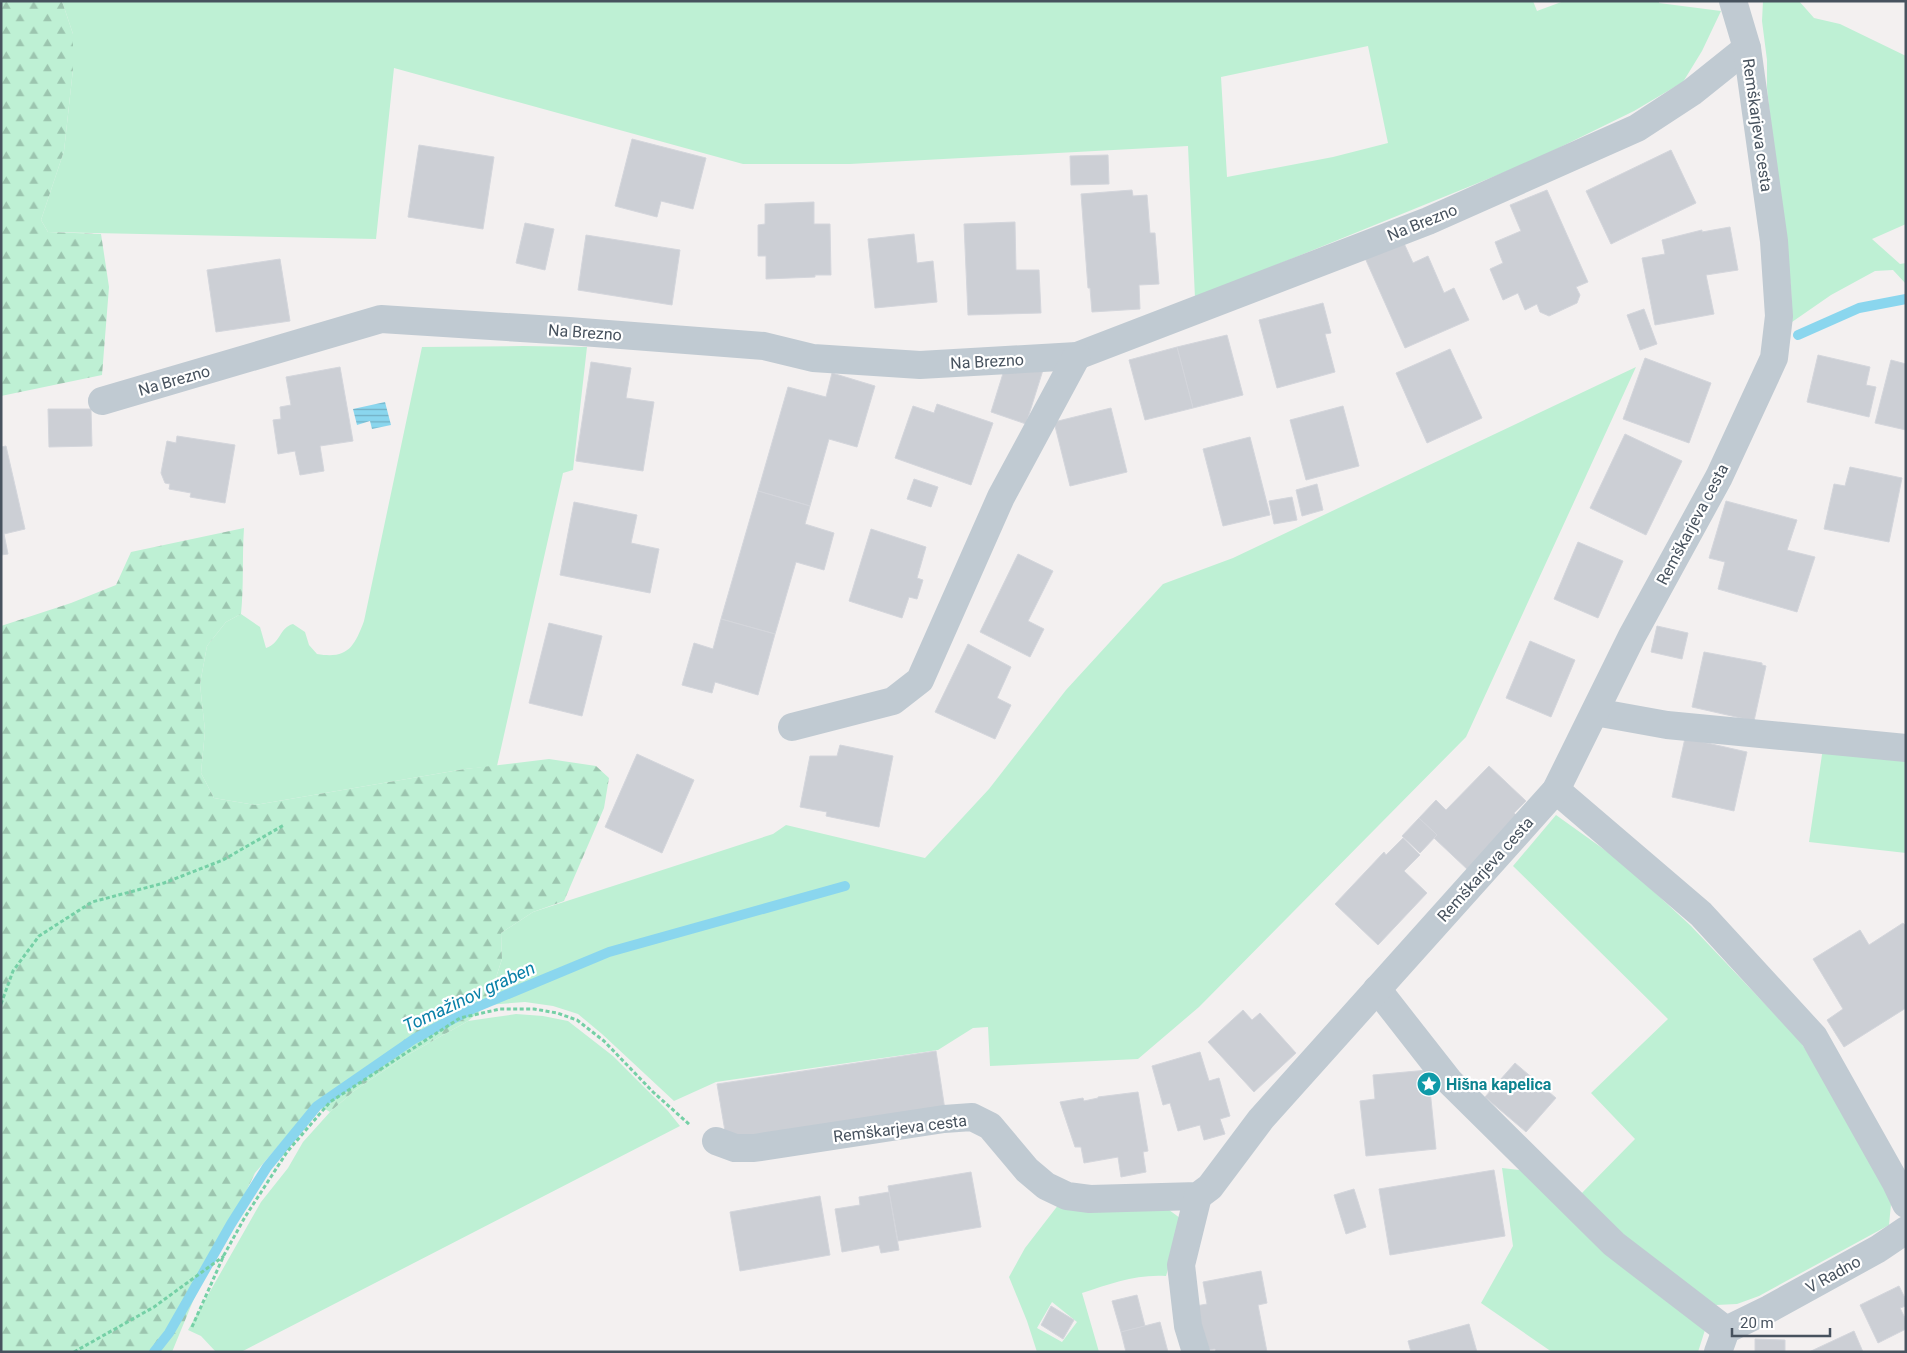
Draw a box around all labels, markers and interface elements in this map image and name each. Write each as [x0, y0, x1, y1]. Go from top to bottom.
street label: Remškarjeva cesta [1739, 57, 1776, 193]
street label: Na Brezno [1384, 200, 1460, 245]
street label: Na Brezno [548, 320, 622, 345]
street label: Na Brezno [950, 350, 1024, 373]
street label: Na Brezno [136, 361, 212, 400]
street label: Remškarjeva cesta [1652, 460, 1732, 588]
street label: Remškarjeva cesta [1433, 813, 1537, 926]
water label: Tomažinov graben [399, 957, 538, 1036]
place icon: Hišna kapelica [1416, 1071, 1442, 1097]
place label: Hišna kapelica [1446, 1075, 1552, 1094]
street label: Remškarjeva cesta [832, 1111, 968, 1146]
street label: V Radno [1803, 1252, 1864, 1297]
scale bar [1732, 1306, 1830, 1338]
text: 20 m [1740, 1314, 1774, 1332]

